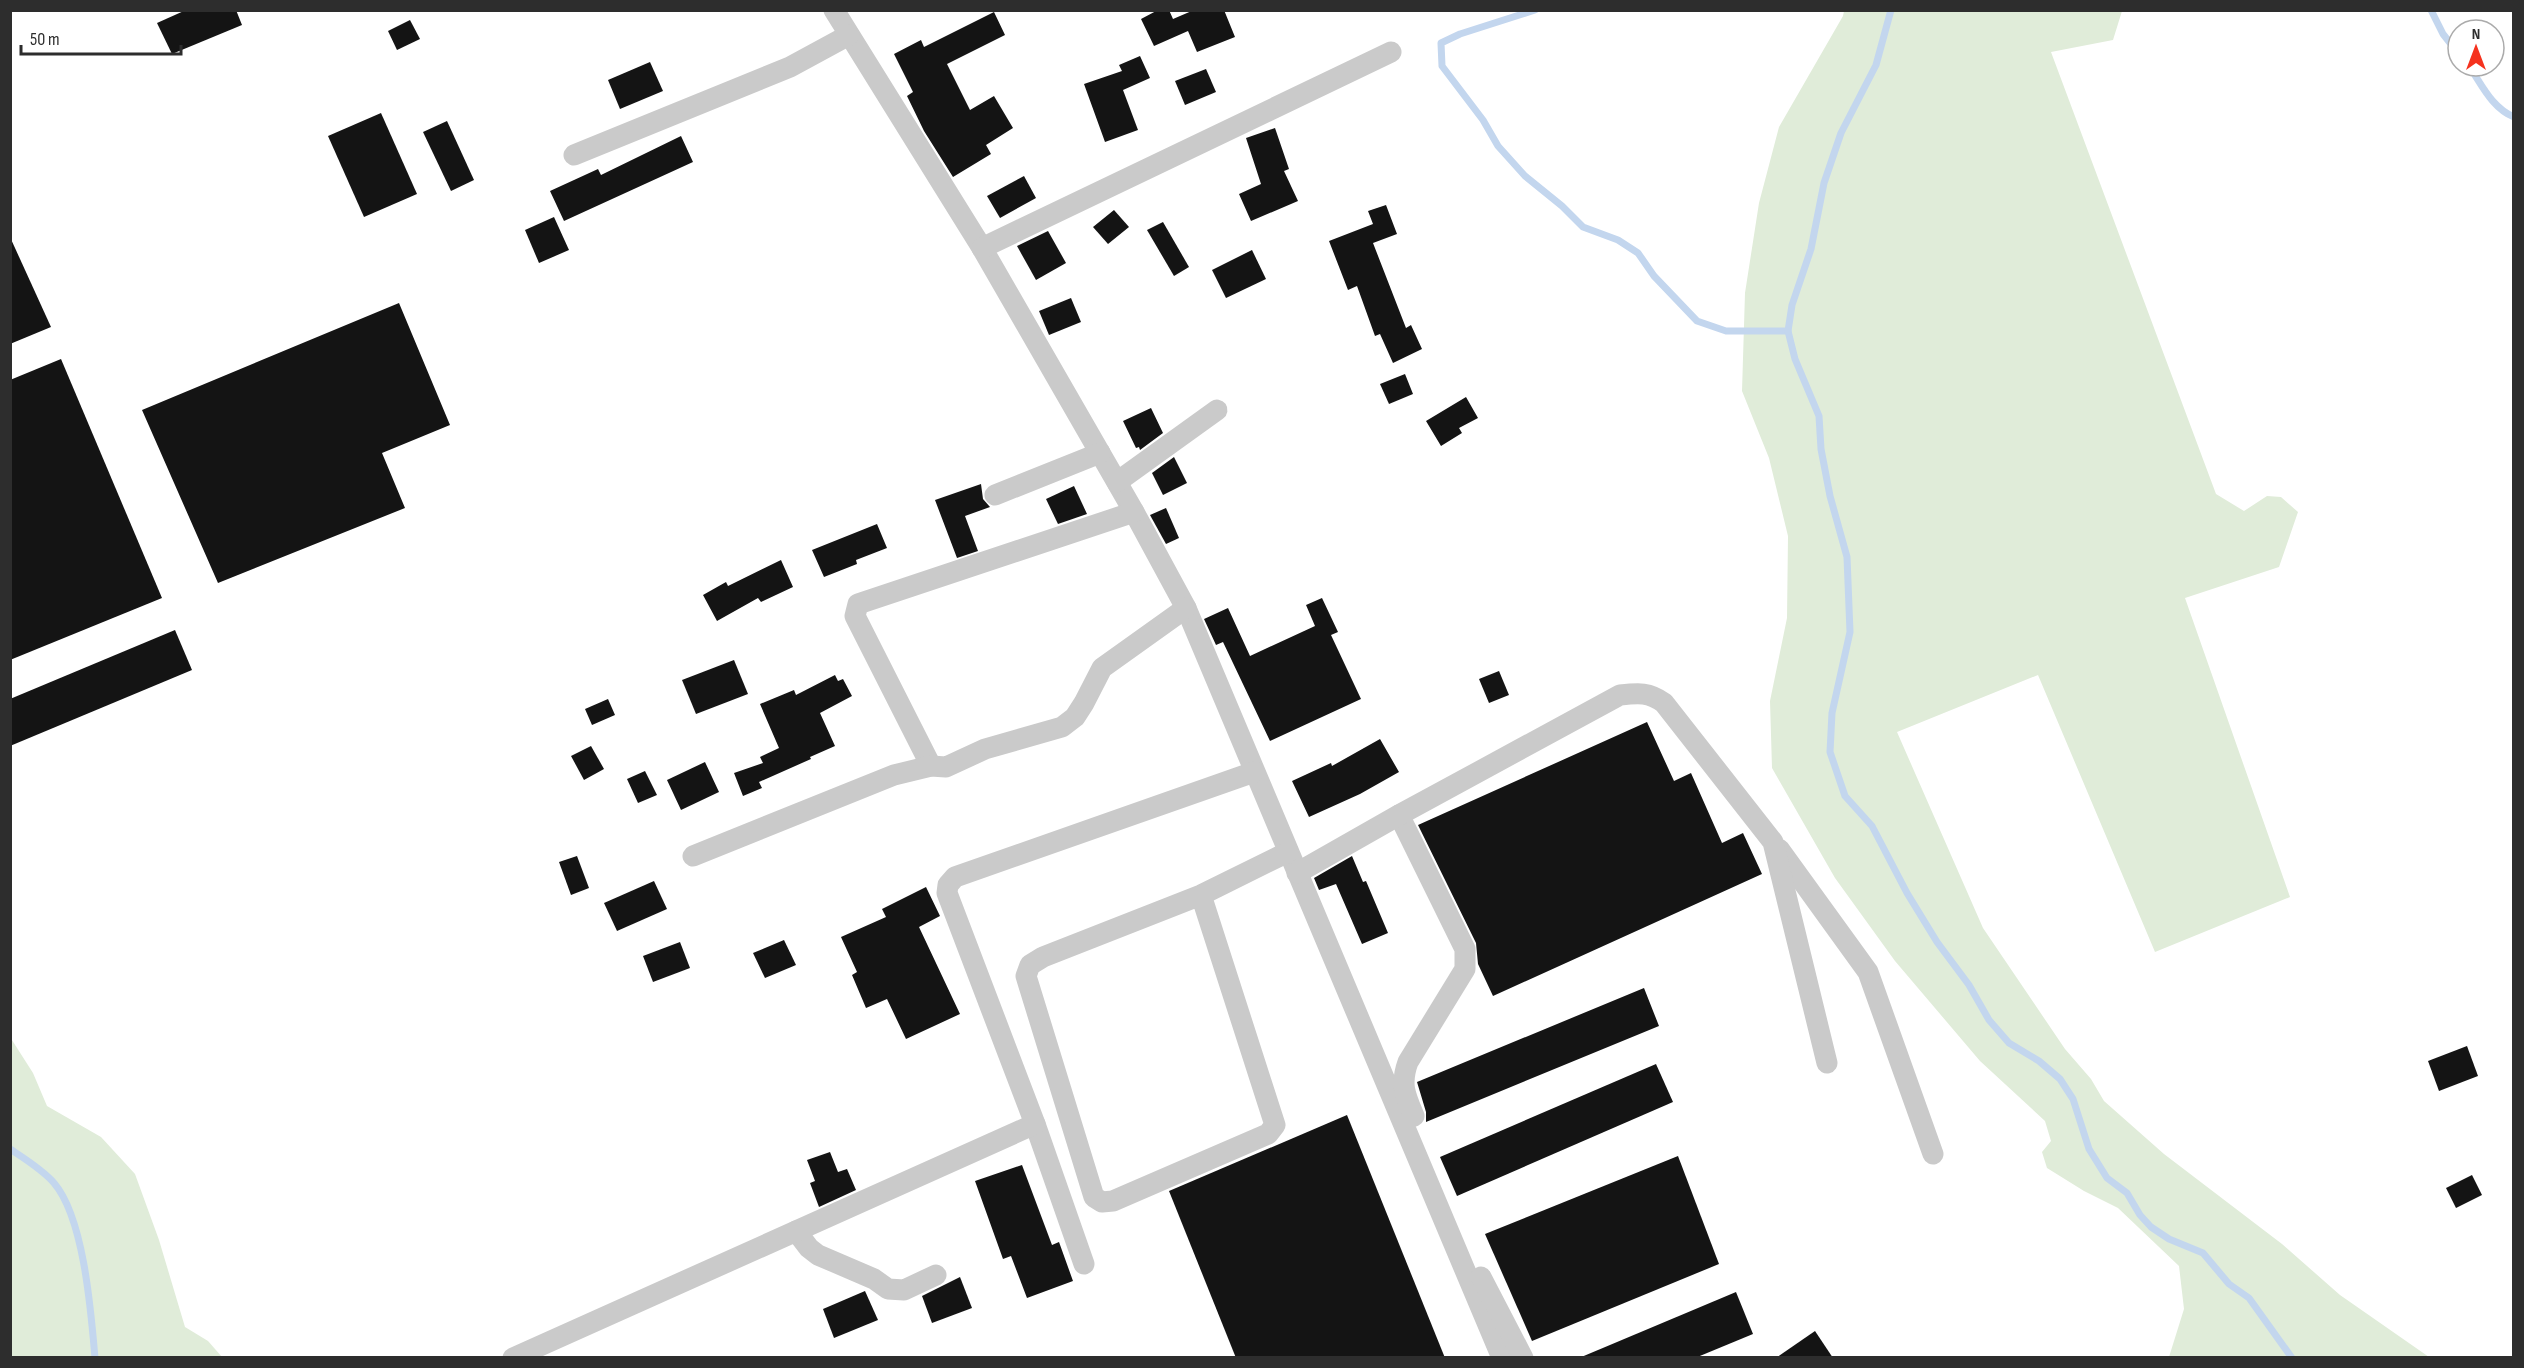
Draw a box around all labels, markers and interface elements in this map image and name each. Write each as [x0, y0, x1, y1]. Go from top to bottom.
scale bar [21, 18, 182, 56]
north arrow [2446, 18, 2506, 78]
text: N [2472, 25, 2480, 44]
text: 50 m [30, 29, 60, 50]

